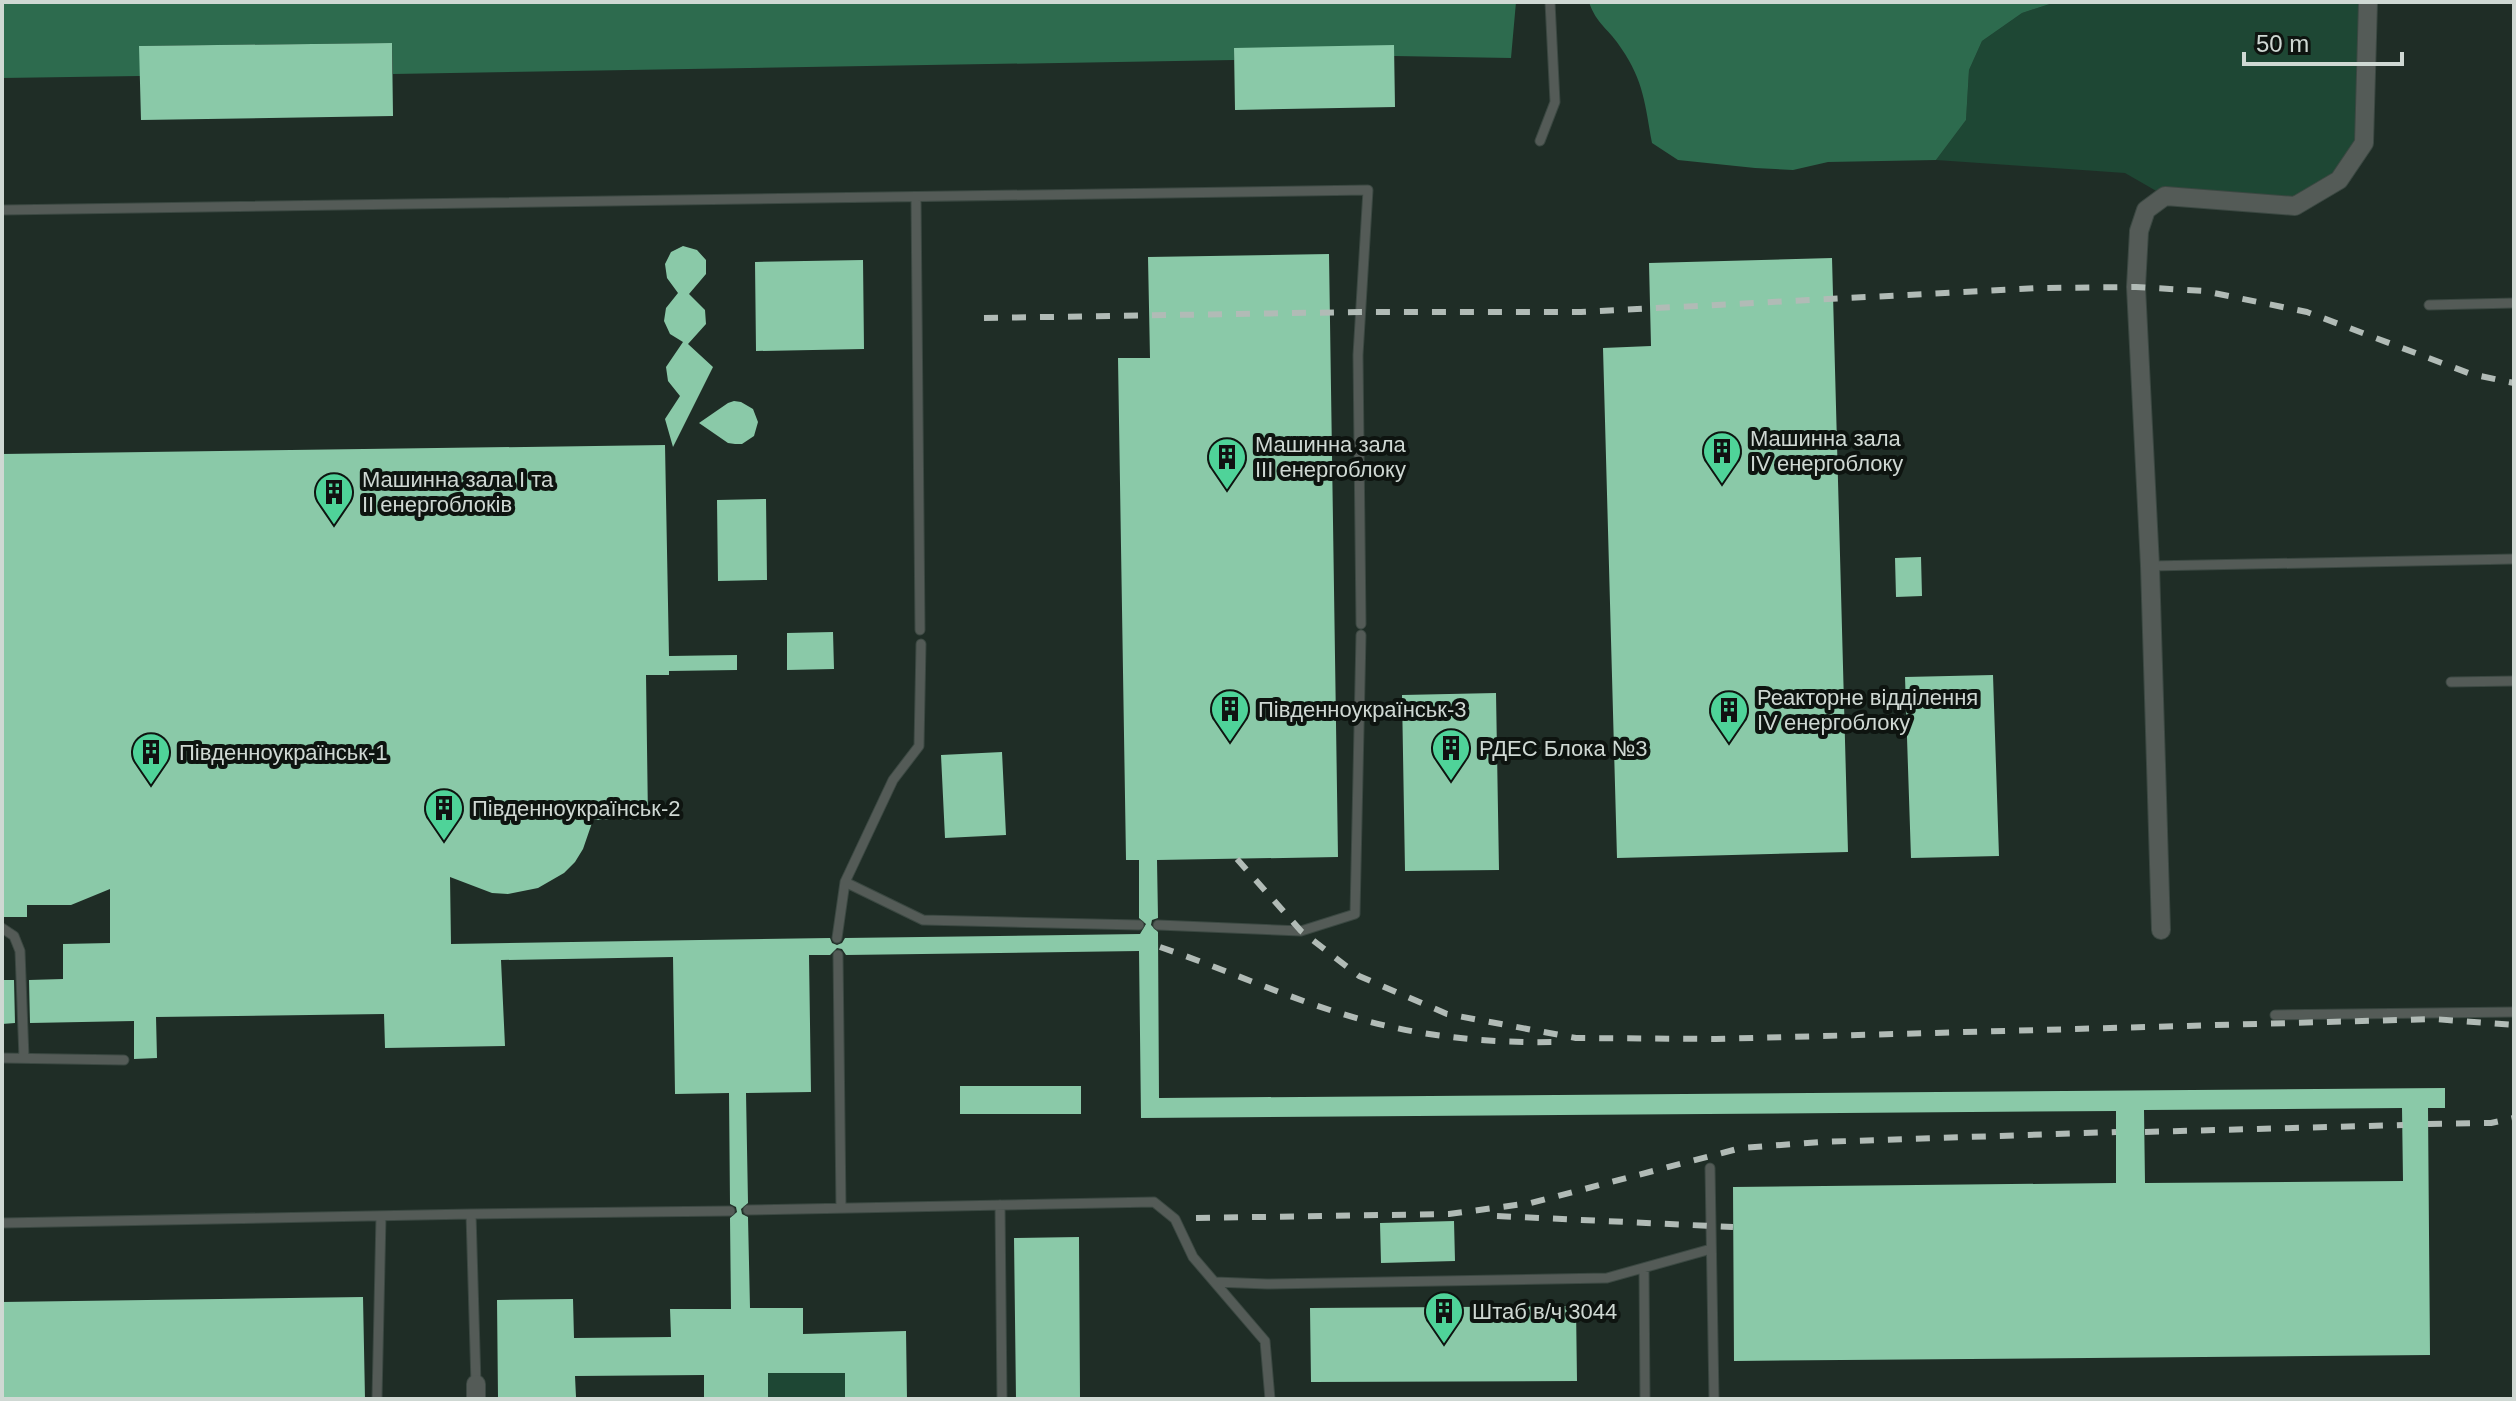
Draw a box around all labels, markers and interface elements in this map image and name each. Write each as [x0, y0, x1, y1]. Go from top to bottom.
scale bar [2244, 16, 2402, 66]
text: 50 m [2256, 30, 2309, 57]
place label: Машинна зала IV енергоблоку [1750, 426, 1903, 476]
building icon: Машинна зала IV енергоблоку [1701, 430, 1743, 485]
place label: Машинна зала III енергоблоку [1255, 432, 1407, 482]
building icon: Машинна зала III енергоблоку [1206, 436, 1248, 491]
place label: Машинна зала I та II енергоблоків [362, 467, 554, 517]
building icon: Машинна зала I та II енергоблоків [313, 471, 355, 526]
place label: Реакторне відділення IV енергоблоку [1757, 685, 1978, 735]
building icon: Південноукраїнськ-3 [1209, 688, 1251, 743]
building icon: Реакторне відділення IV енергоблоку [1708, 689, 1750, 744]
place label: Південноукраїнськ-3 [1258, 697, 1467, 722]
building icon: РДЕС Блока №3 [1430, 727, 1472, 782]
building icon: Південноукраїнськ-1 [130, 731, 172, 786]
place label: РДЕС Блока №3 [1479, 736, 1648, 761]
place label: Південноукраїнськ-1 [179, 740, 388, 765]
building icon: Південноукраїнськ-2 [423, 787, 465, 842]
place label: Південноукраїнськ-2 [472, 796, 681, 821]
building icon: Штаб в/ч 3044 [1423, 1290, 1465, 1345]
place label: Штаб в/ч 3044 [1472, 1299, 1617, 1324]

